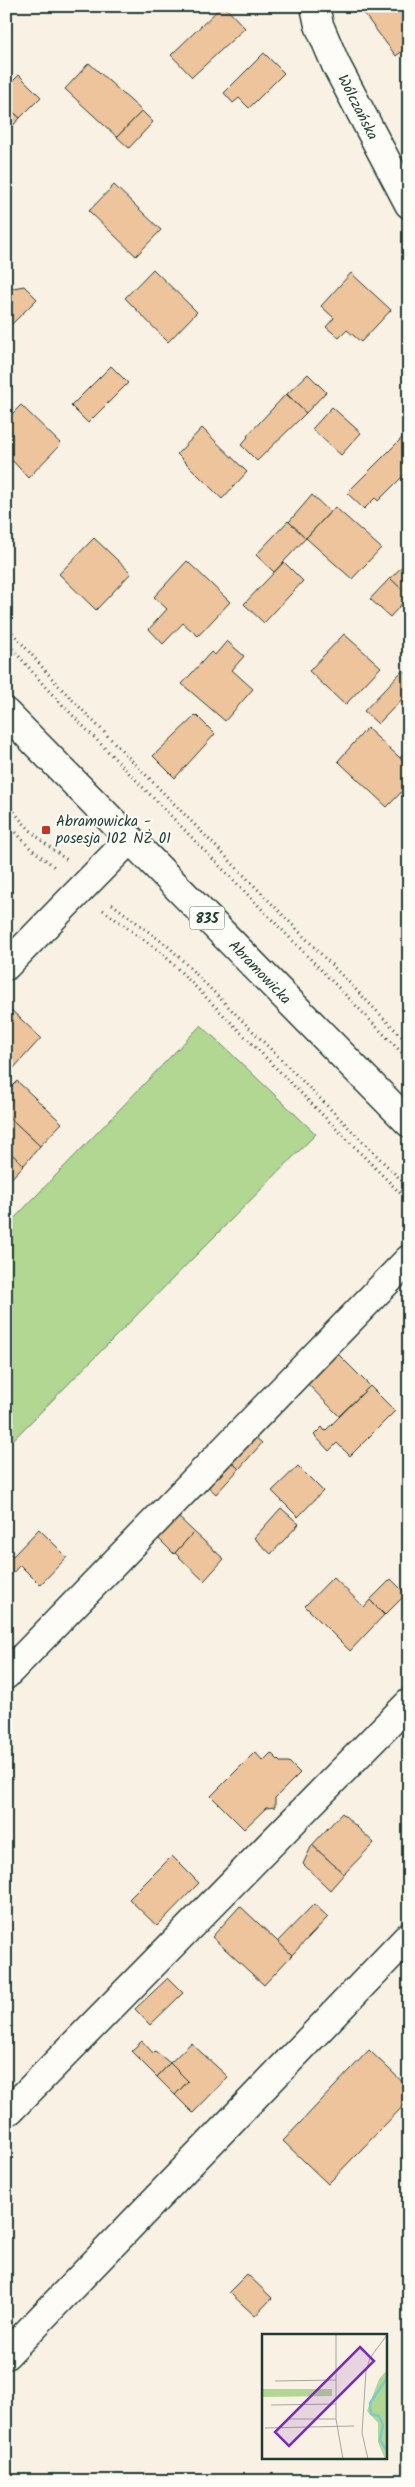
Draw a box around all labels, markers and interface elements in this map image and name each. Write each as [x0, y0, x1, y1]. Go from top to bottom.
street label: Wólczańska [330, 70, 384, 145]
place label: Abramowicka - posesja 102 NŻ 01 [55, 810, 171, 851]
marker: Abramowicka - posesja 102 NŻ 01 [40, 824, 52, 836]
road number: 835 [190, 906, 224, 930]
street label: Abramowicka [222, 935, 296, 1011]
inset map [262, 2334, 388, 2460]

